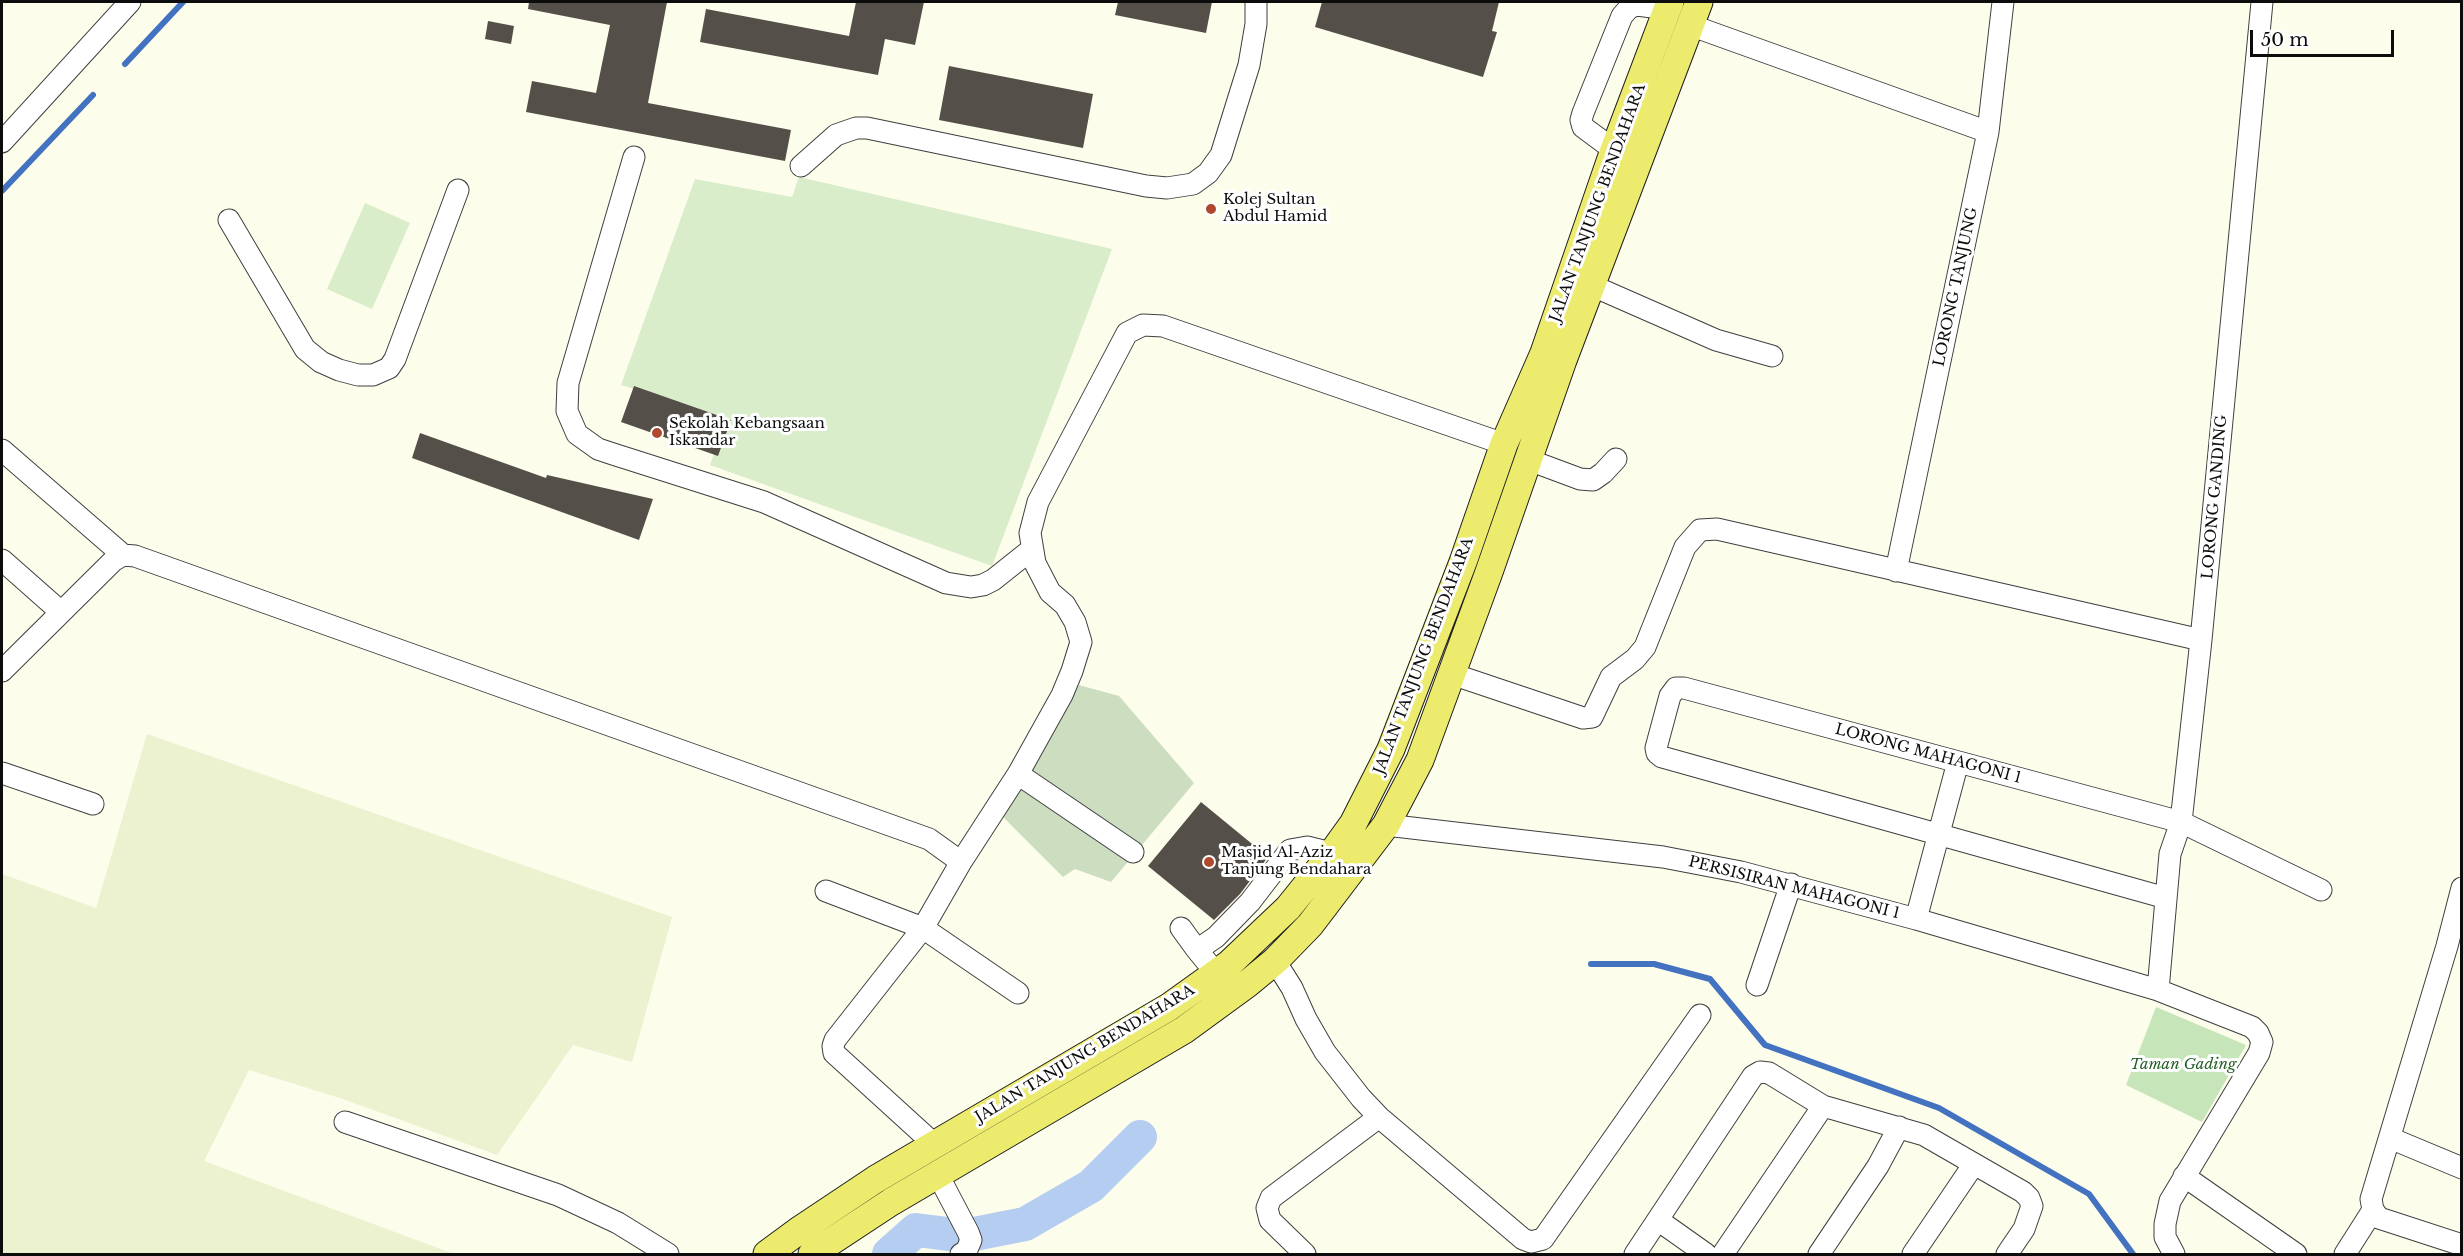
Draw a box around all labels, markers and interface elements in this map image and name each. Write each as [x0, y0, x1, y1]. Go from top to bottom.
scale bar [2253, 18, 2397, 56]
text: 50 m [2261, 29, 2309, 51]
street label: JALAN TANJUNG BENDAHARA [1546, 81, 1650, 325]
place label: Kolej Sultan Abdul Hamid [1223, 191, 1327, 226]
marker: Kolej Sultan Abdul Hamid [1204, 202, 1218, 216]
street label: LORONG TANJUNG [1930, 206, 1982, 368]
street label: LORONG GANDING [2199, 414, 2231, 580]
place label: Sekolah Kebangsaan Iskandar [669, 415, 825, 450]
marker: Sekolah Kebangsaan Iskandar [650, 426, 664, 440]
street label: JALAN TANJUNG BENDAHARA [1370, 535, 1478, 777]
street label: LORONG MAHAGONI 1 [1833, 720, 2023, 788]
place label: Masjid Al-Aziz Tanjung Bendahara [1221, 844, 1371, 879]
street label: PERSISIRAN MAHAGONI 1 [1687, 853, 1901, 923]
marker: Masjid Al-Aziz Tanjung Bendahara [1202, 855, 1216, 869]
street label: JALAN TANJUNG BENDAHARA [972, 981, 1198, 1127]
park label: Taman Gading [2130, 1056, 2236, 1074]

